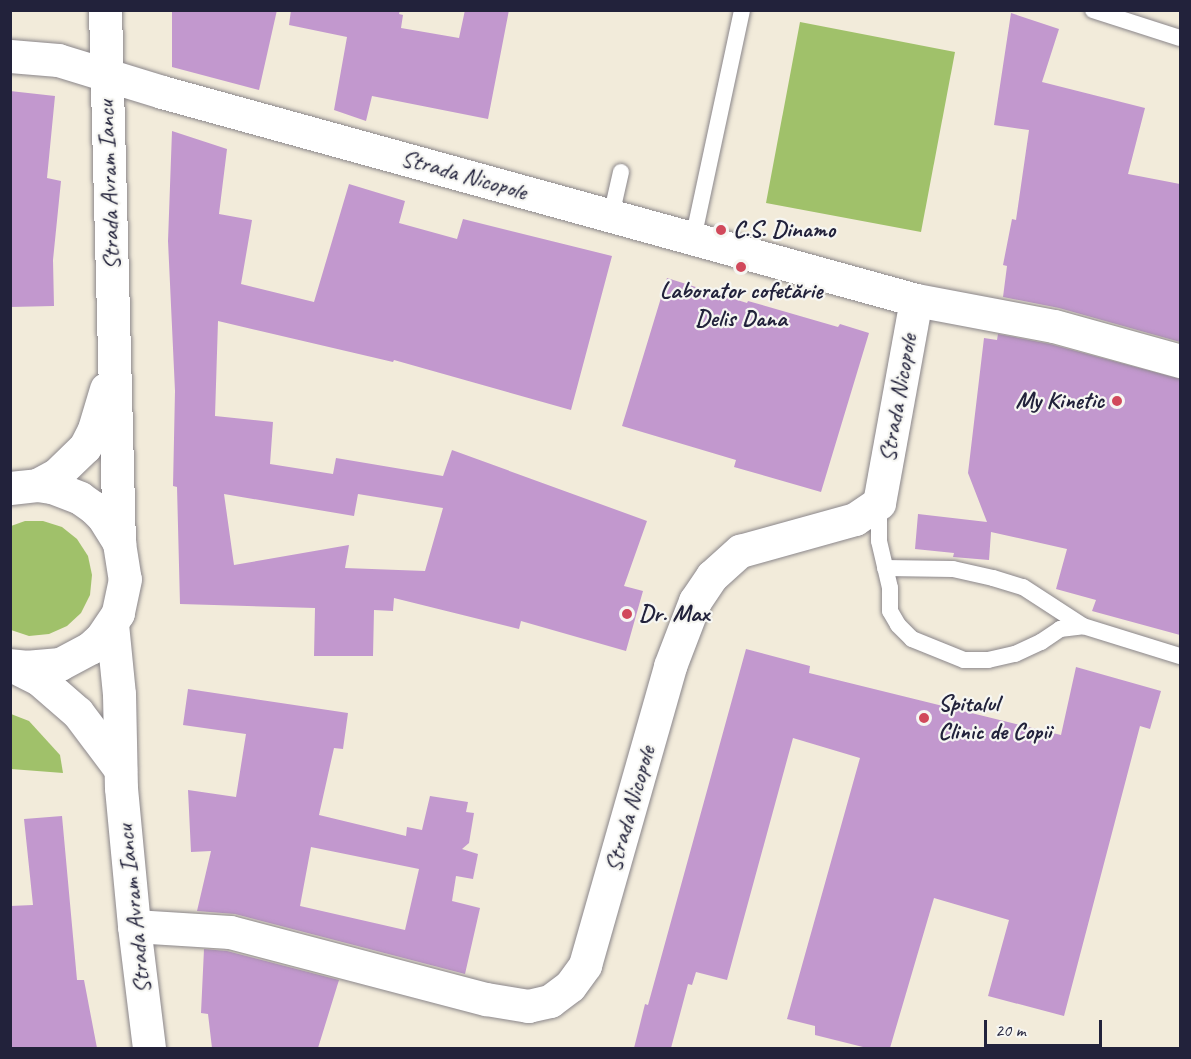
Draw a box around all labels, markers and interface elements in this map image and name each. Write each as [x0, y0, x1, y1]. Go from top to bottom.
street label: Strada Avram Iancu [92, 99, 126, 271]
street label: Strada Nicopole [398, 143, 530, 207]
place label: C.S. Dinamo [733, 216, 835, 244]
marker: C.S. Dinamo [714, 223, 728, 237]
marker: Laborator cofetărie Delis Dana [734, 260, 748, 274]
place label: Laborator cofetărie Delis Dana [660, 277, 822, 333]
street label: Strada Nicopole [873, 332, 923, 464]
place label: My Kinetic [1015, 387, 1104, 415]
marker: My Kinetic [1108, 392, 1126, 410]
place label: Dr. Max [639, 600, 709, 628]
marker: Dr. Max [620, 607, 634, 621]
place label: Spitalul Clinic de Copii [938, 690, 1051, 746]
marker: Spitalul Clinic de Copii [915, 709, 933, 727]
street label: Strada Nicopole [598, 743, 662, 875]
street label: Strada Avram Iancu [111, 823, 157, 995]
scale bar [987, 1008, 1106, 1046]
text: 20 m [995, 1019, 1026, 1041]

